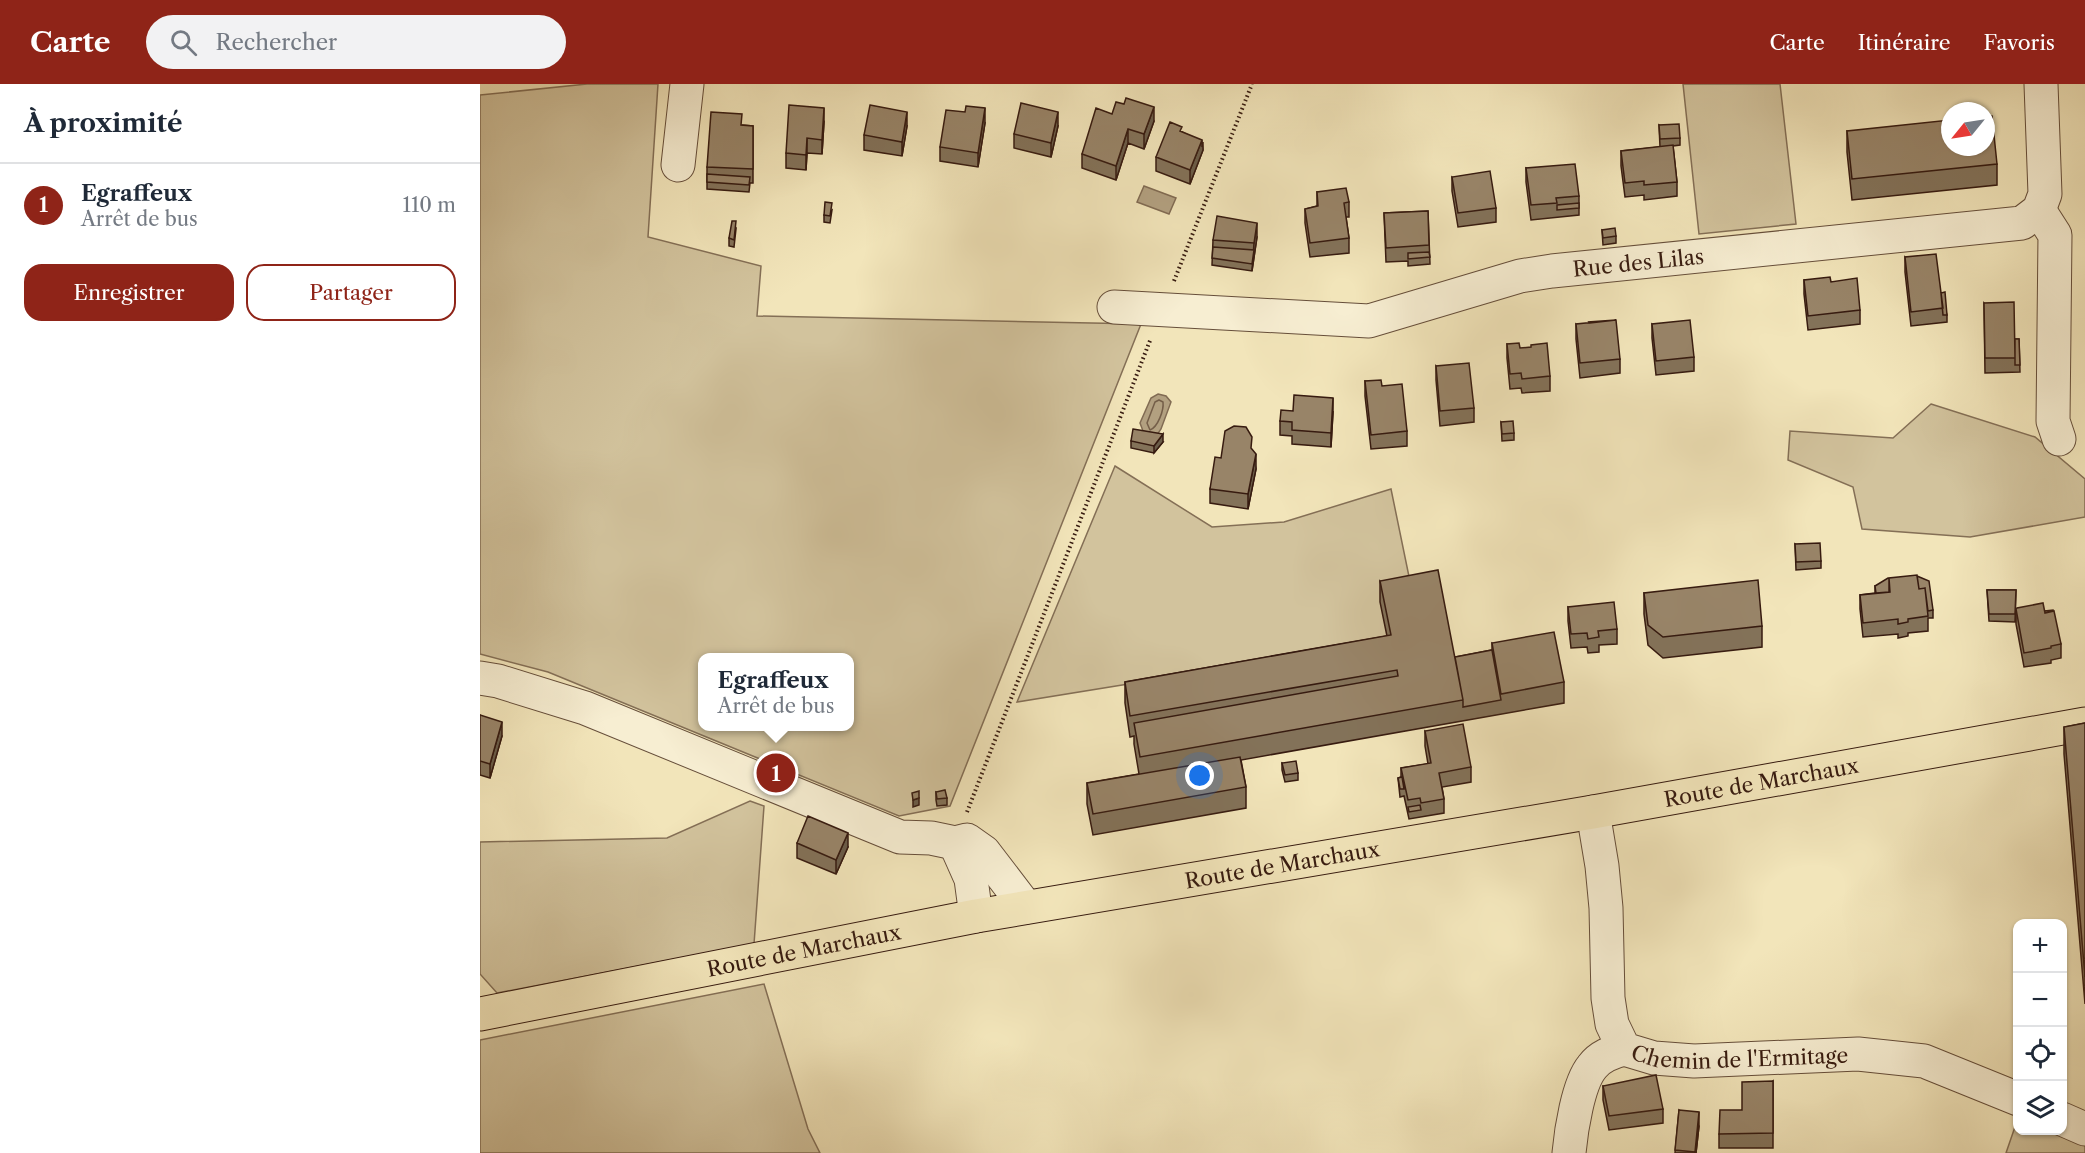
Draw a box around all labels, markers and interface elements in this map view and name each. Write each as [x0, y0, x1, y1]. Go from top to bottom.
search box [146, 15, 566, 69]
text: Carte [30, 25, 110, 59]
icon: search [167, 26, 200, 59]
text: Rechercher [215, 29, 337, 56]
text: Carte [1769, 30, 1825, 55]
text: Itinéraire [1858, 30, 1951, 55]
text: Favoris [1984, 30, 2055, 55]
north arrow [1941, 102, 1995, 156]
text: À proximité [24, 107, 183, 139]
text: Egraffeux [81, 180, 192, 207]
text: 1 [39, 193, 48, 217]
text: 110 m [403, 193, 456, 217]
text: Arrêt de bus [81, 207, 198, 231]
street label: Rue des Lilas [1571, 243, 1705, 281]
button: Enregistrer [24, 264, 234, 321]
button: Partager [246, 264, 456, 321]
popup [698, 653, 854, 731]
text: Egraffeux [718, 667, 829, 694]
text: Arrêt de bus [718, 694, 834, 718]
pin: 1 [756, 750, 796, 796]
street label: Route de Marchaux [1662, 752, 1861, 812]
your location [1185, 761, 1214, 790]
street label: Route de Marchaux [1183, 836, 1382, 893]
street label: Route de Marchaux [705, 919, 904, 981]
map controls [2013, 919, 2067, 1135]
button: + [2013, 919, 2067, 973]
button: − [2013, 973, 2067, 1027]
button: locate [2013, 1027, 2067, 1081]
street label: Chemin de l'Ermitage [1628, 1039, 1849, 1074]
button: layers [2013, 1081, 2067, 1135]

